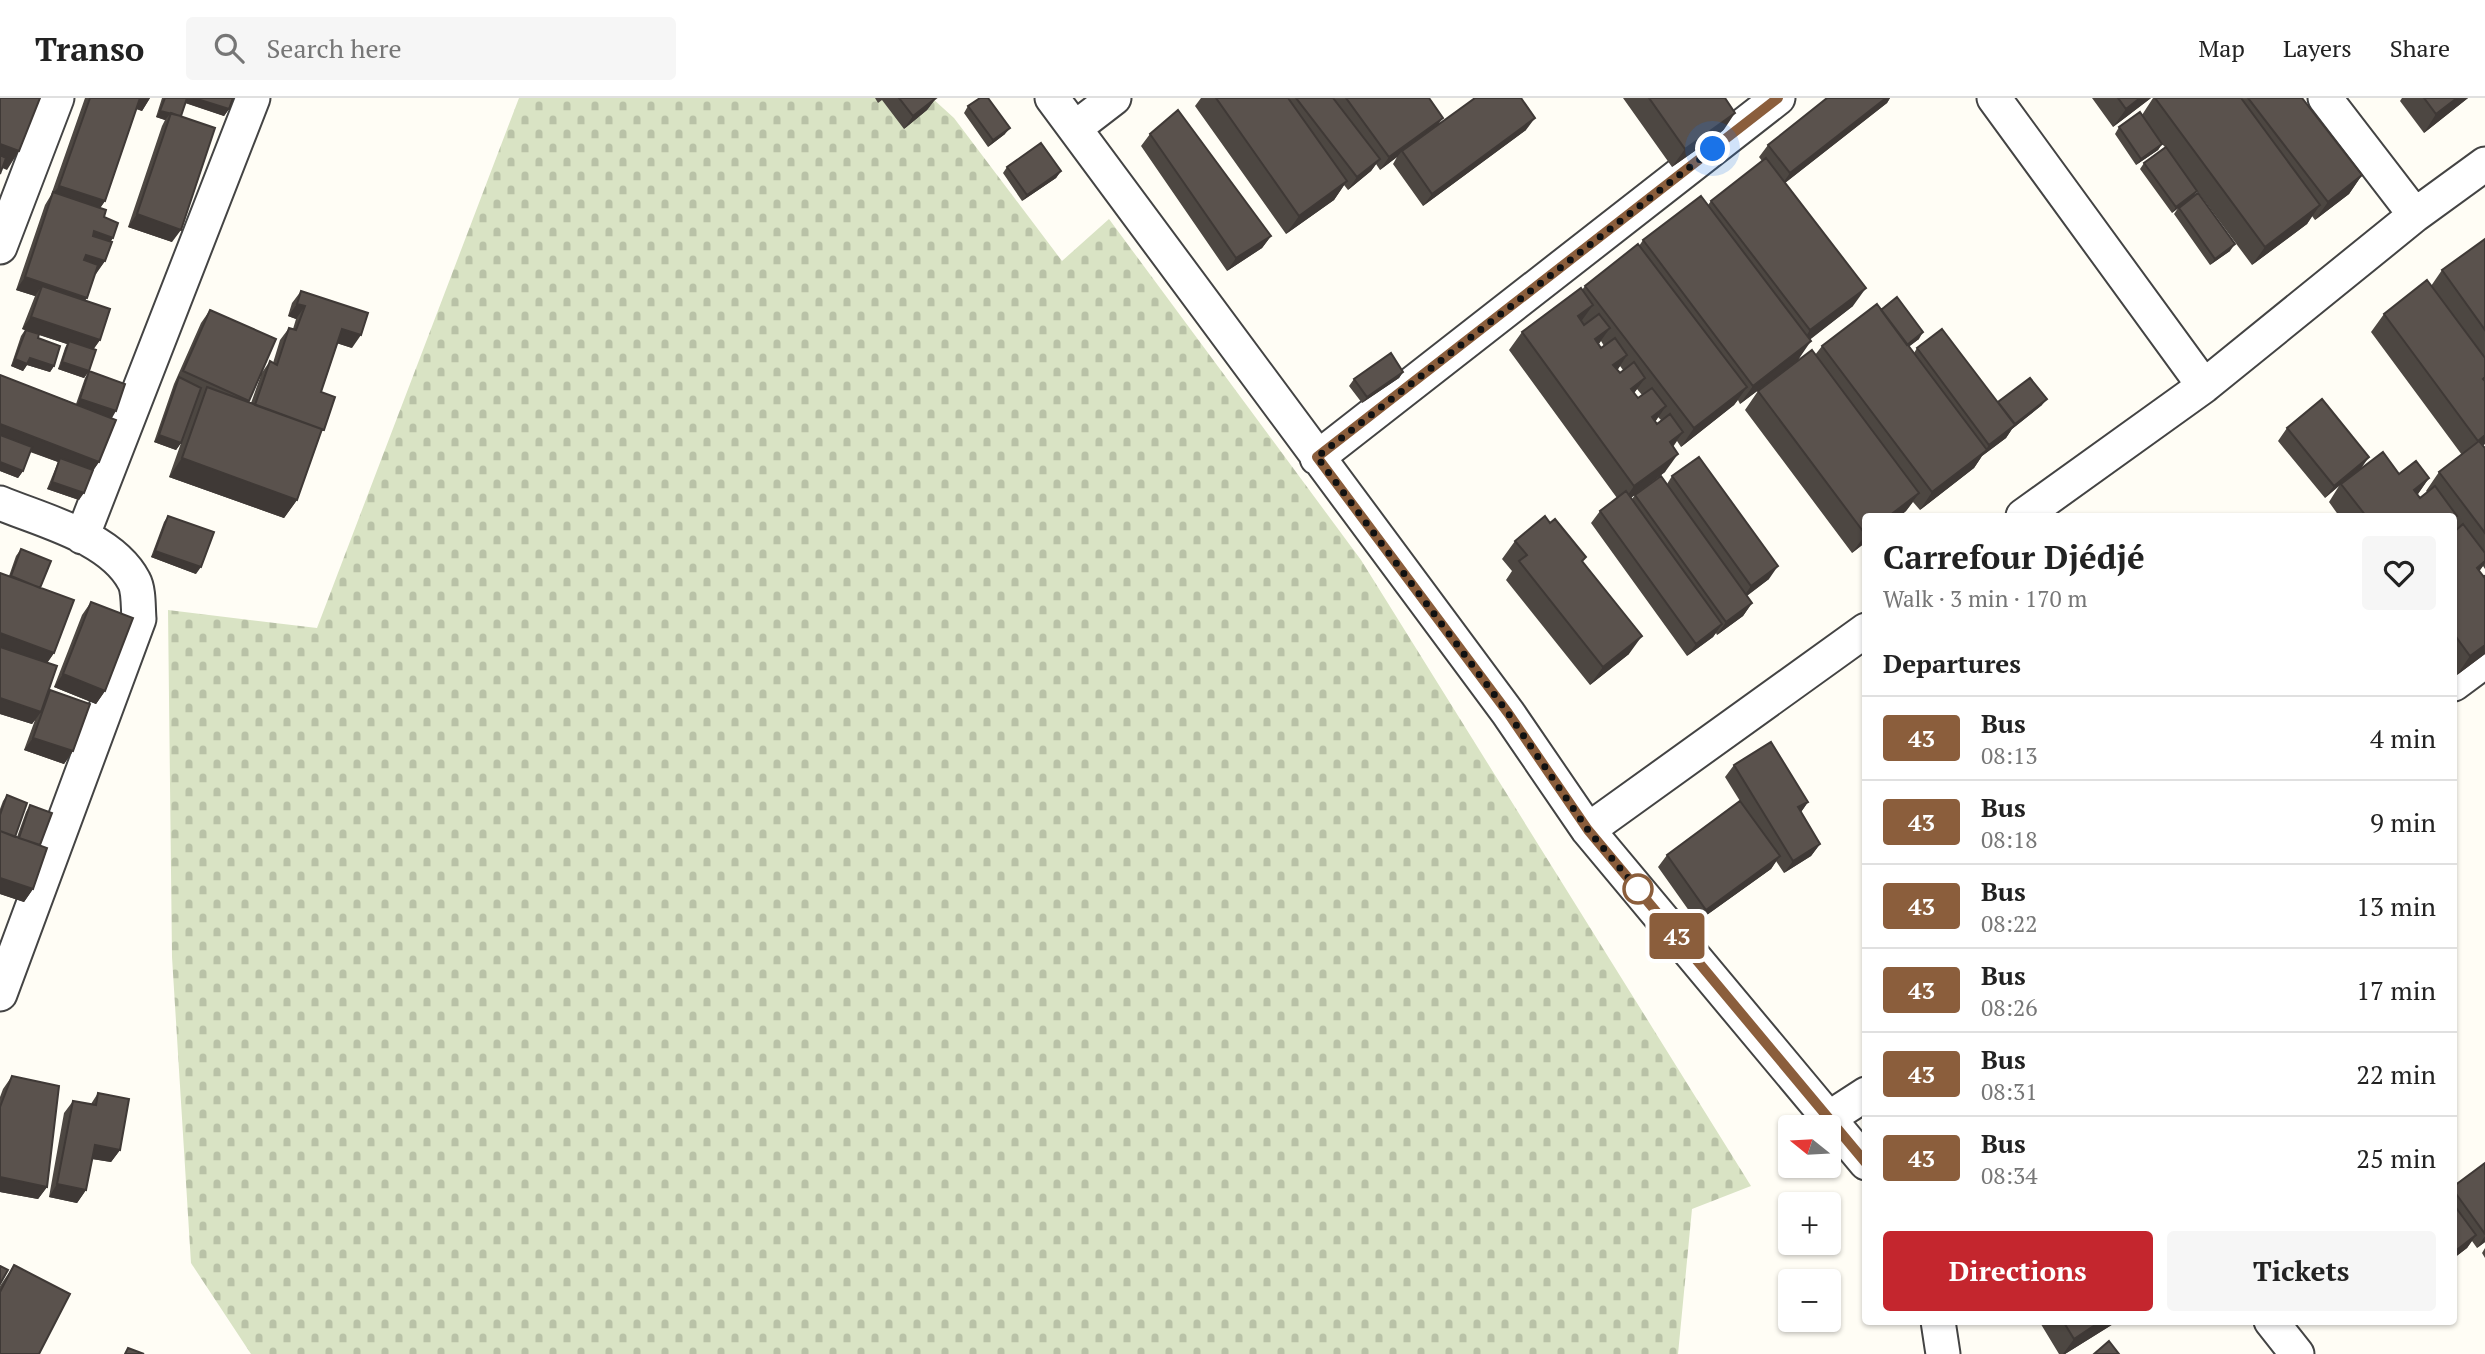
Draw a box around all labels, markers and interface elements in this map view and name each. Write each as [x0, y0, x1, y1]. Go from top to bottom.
search box [186, 17, 676, 80]
text: Transo [35, 27, 144, 70]
icon: search [210, 29, 248, 67]
text: Search here [266, 31, 402, 65]
text: Map [2198, 32, 2245, 64]
text: Layers [2283, 32, 2352, 64]
text: Share [2390, 32, 2450, 64]
your location [1695, 131, 1730, 166]
text: Carrefour Djédjé [1883, 535, 2145, 578]
button: heart [2362, 536, 2436, 610]
text: Walk · 3 min · 170 m [1883, 583, 2087, 614]
text: Departures [1883, 646, 2021, 680]
text: Bus [1981, 706, 2026, 740]
text: 4 min [2370, 721, 2436, 755]
text: 43 [1908, 722, 1935, 754]
text: 08:13 [1981, 740, 2038, 771]
text: Bus [1981, 790, 2026, 824]
text: 9 min [2370, 805, 2436, 839]
text: 43 [1908, 806, 1935, 838]
text: 08:18 [1981, 824, 2038, 855]
unlabelled marker [1623, 874, 1653, 904]
text: Bus [1981, 874, 2026, 908]
text: 13 min [2356, 889, 2436, 923]
text: 43 [1908, 890, 1935, 922]
text: 08:22 [1981, 908, 2038, 939]
line badge: 43 [1646, 913, 1708, 959]
text: 43 [1663, 920, 1691, 952]
text: Bus [1981, 958, 2026, 992]
text: 17 min [2356, 973, 2436, 1007]
text: 43 [1908, 974, 1935, 1006]
text: 08:26 [1981, 992, 2038, 1023]
text: Bus [1981, 1042, 2026, 1076]
text: 22 min [2356, 1057, 2436, 1091]
text: 43 [1908, 1058, 1935, 1090]
text: 08:31 [1981, 1076, 2038, 1107]
north arrow [1778, 1115, 1841, 1178]
map controls [1778, 1115, 1841, 1332]
text: Bus [1981, 1126, 2026, 1160]
text: 25 min [2356, 1141, 2436, 1175]
text: 43 [1908, 1142, 1935, 1174]
text: 08:34 [1981, 1160, 2038, 1191]
button: + [1778, 1192, 1841, 1255]
button: Directions [1883, 1231, 2153, 1311]
button: Tickets [2167, 1231, 2436, 1311]
button: − [1778, 1269, 1841, 1332]

